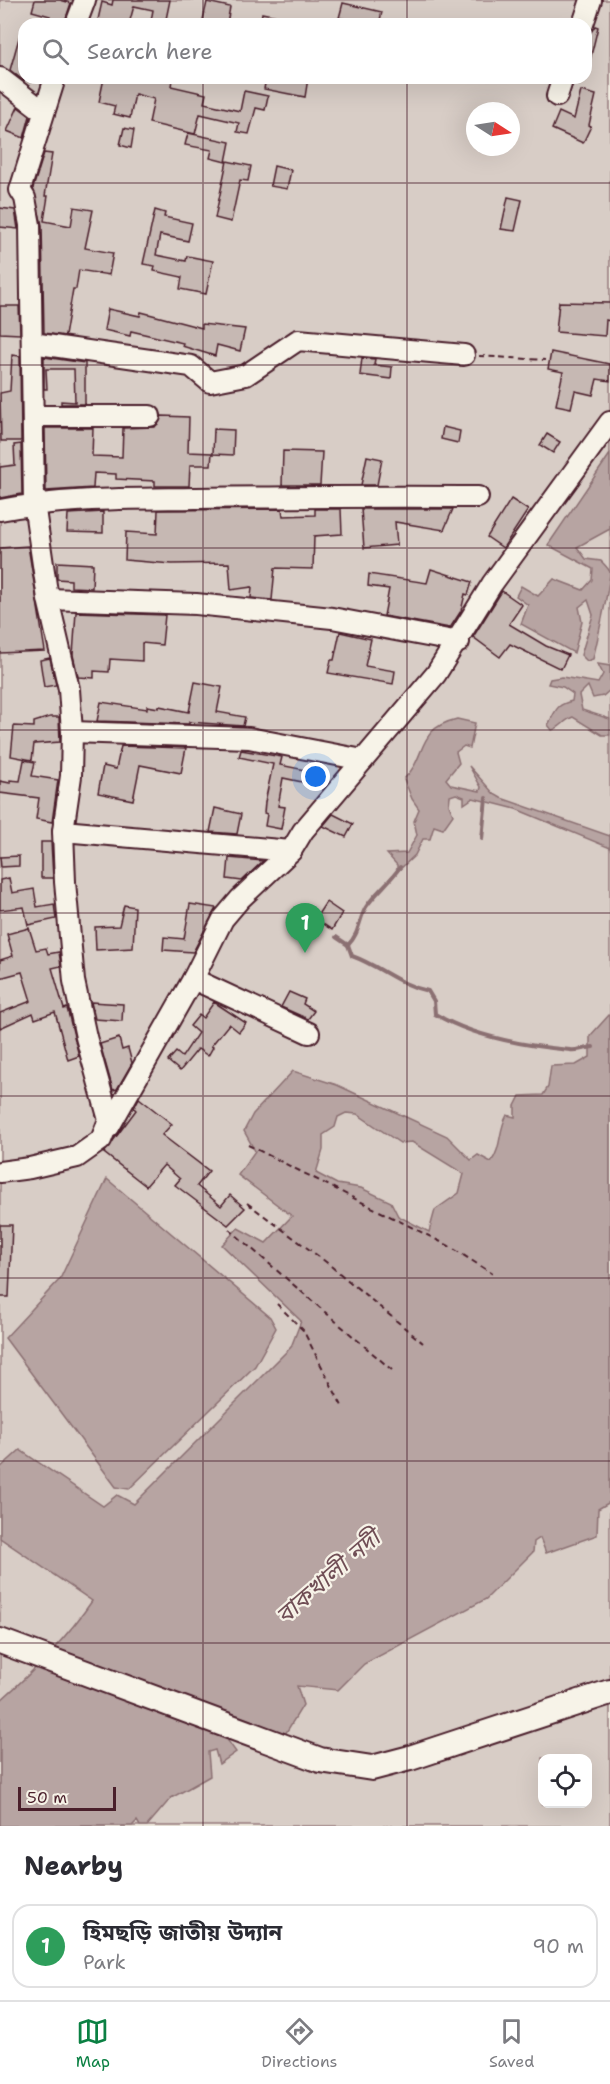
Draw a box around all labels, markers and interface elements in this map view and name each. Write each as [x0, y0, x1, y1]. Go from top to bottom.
search box [18, 18, 592, 84]
icon: search [39, 35, 72, 68]
text: Search here [87, 37, 213, 66]
north arrow [466, 102, 520, 156]
your location [301, 762, 330, 791]
pin: 1 [286, 904, 324, 953]
water label: বাকখালী নদী [269, 1520, 390, 1631]
map controls [538, 1754, 592, 1808]
button: locate [538, 1754, 592, 1808]
scale bar [18, 1784, 116, 1812]
text: 50 m [27, 1787, 67, 1808]
text: Nearby [24, 1848, 123, 1883]
text: হিমছড়ি জাতীয় উদ্যান [83, 1918, 282, 1947]
text: 1 [41, 1933, 50, 1959]
text: 90 m [532, 1933, 584, 1959]
text: Park [83, 1949, 126, 1975]
tab: Map [76, 2015, 110, 2072]
tab: Directions [261, 2015, 338, 2072]
tab: Saved [489, 2015, 534, 2072]

